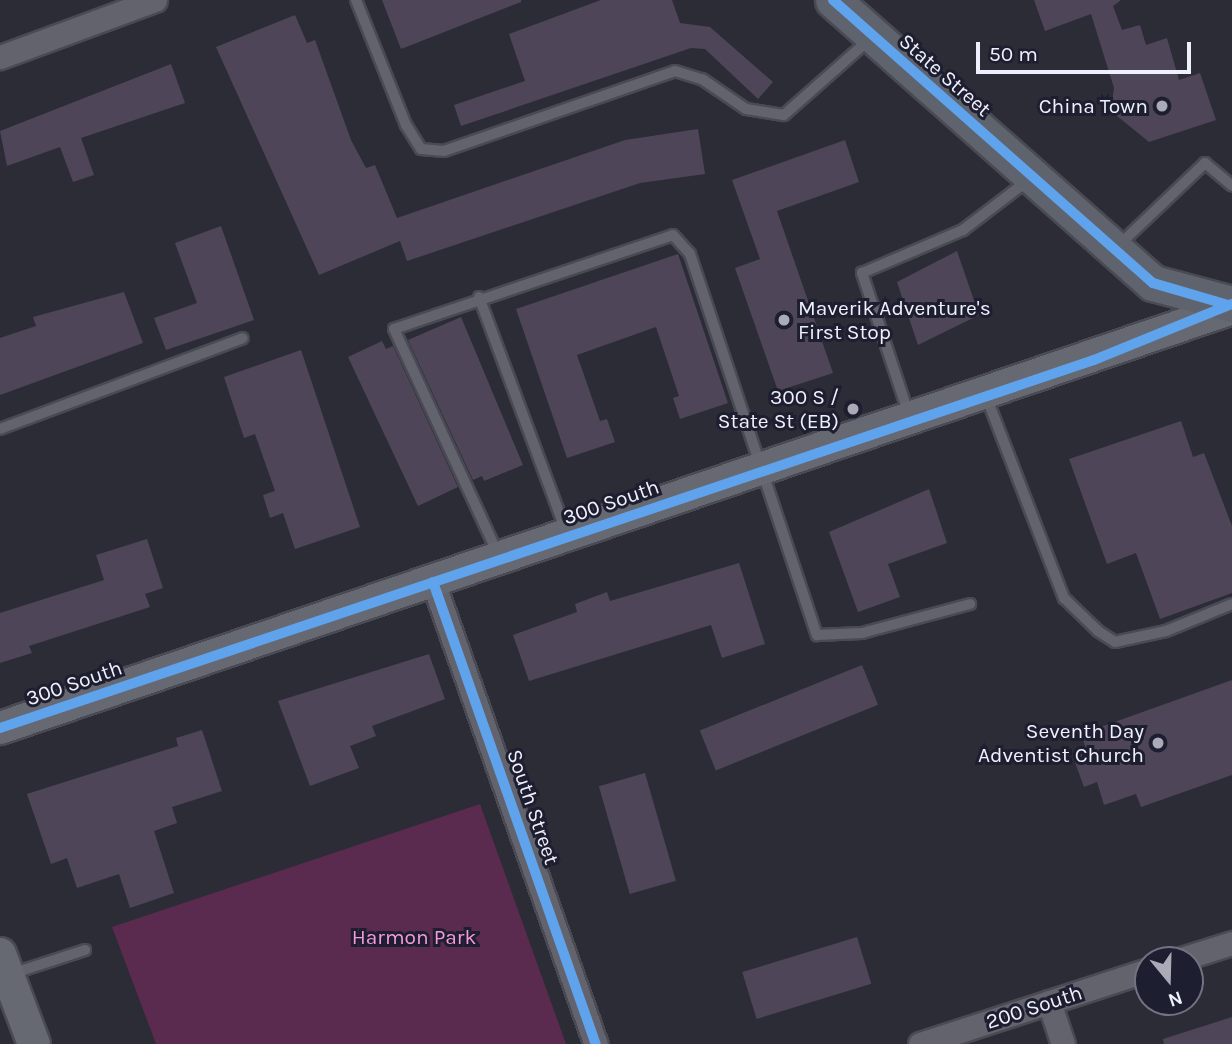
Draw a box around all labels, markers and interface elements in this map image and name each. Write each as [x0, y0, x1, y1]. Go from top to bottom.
street label: State Street [894, 28, 996, 122]
scale bar [980, 28, 1195, 72]
text: 50 m [989, 42, 1038, 66]
place label: China Town [1039, 93, 1148, 119]
marker: China Town [1154, 98, 1170, 114]
place label: Maverik Adventure's First Stop [798, 295, 991, 345]
marker: Maverik Adventure's First Stop [776, 312, 792, 328]
place label: 300 S / State St (EB) [718, 384, 839, 434]
marker: 300 S / State St (EB) [845, 401, 861, 417]
street label: 300 South [560, 474, 662, 530]
street label: 300 South [23, 655, 125, 711]
place label: Seventh Day Adventist Church [978, 718, 1144, 768]
marker: Seventh Day Adventist Church [1150, 735, 1166, 751]
street label: South Street [502, 746, 564, 868]
park label: Harmon Park [352, 924, 476, 950]
north arrow [1134, 946, 1204, 1016]
street label: 200 South [983, 980, 1085, 1034]
text: N [1165, 986, 1185, 1012]

